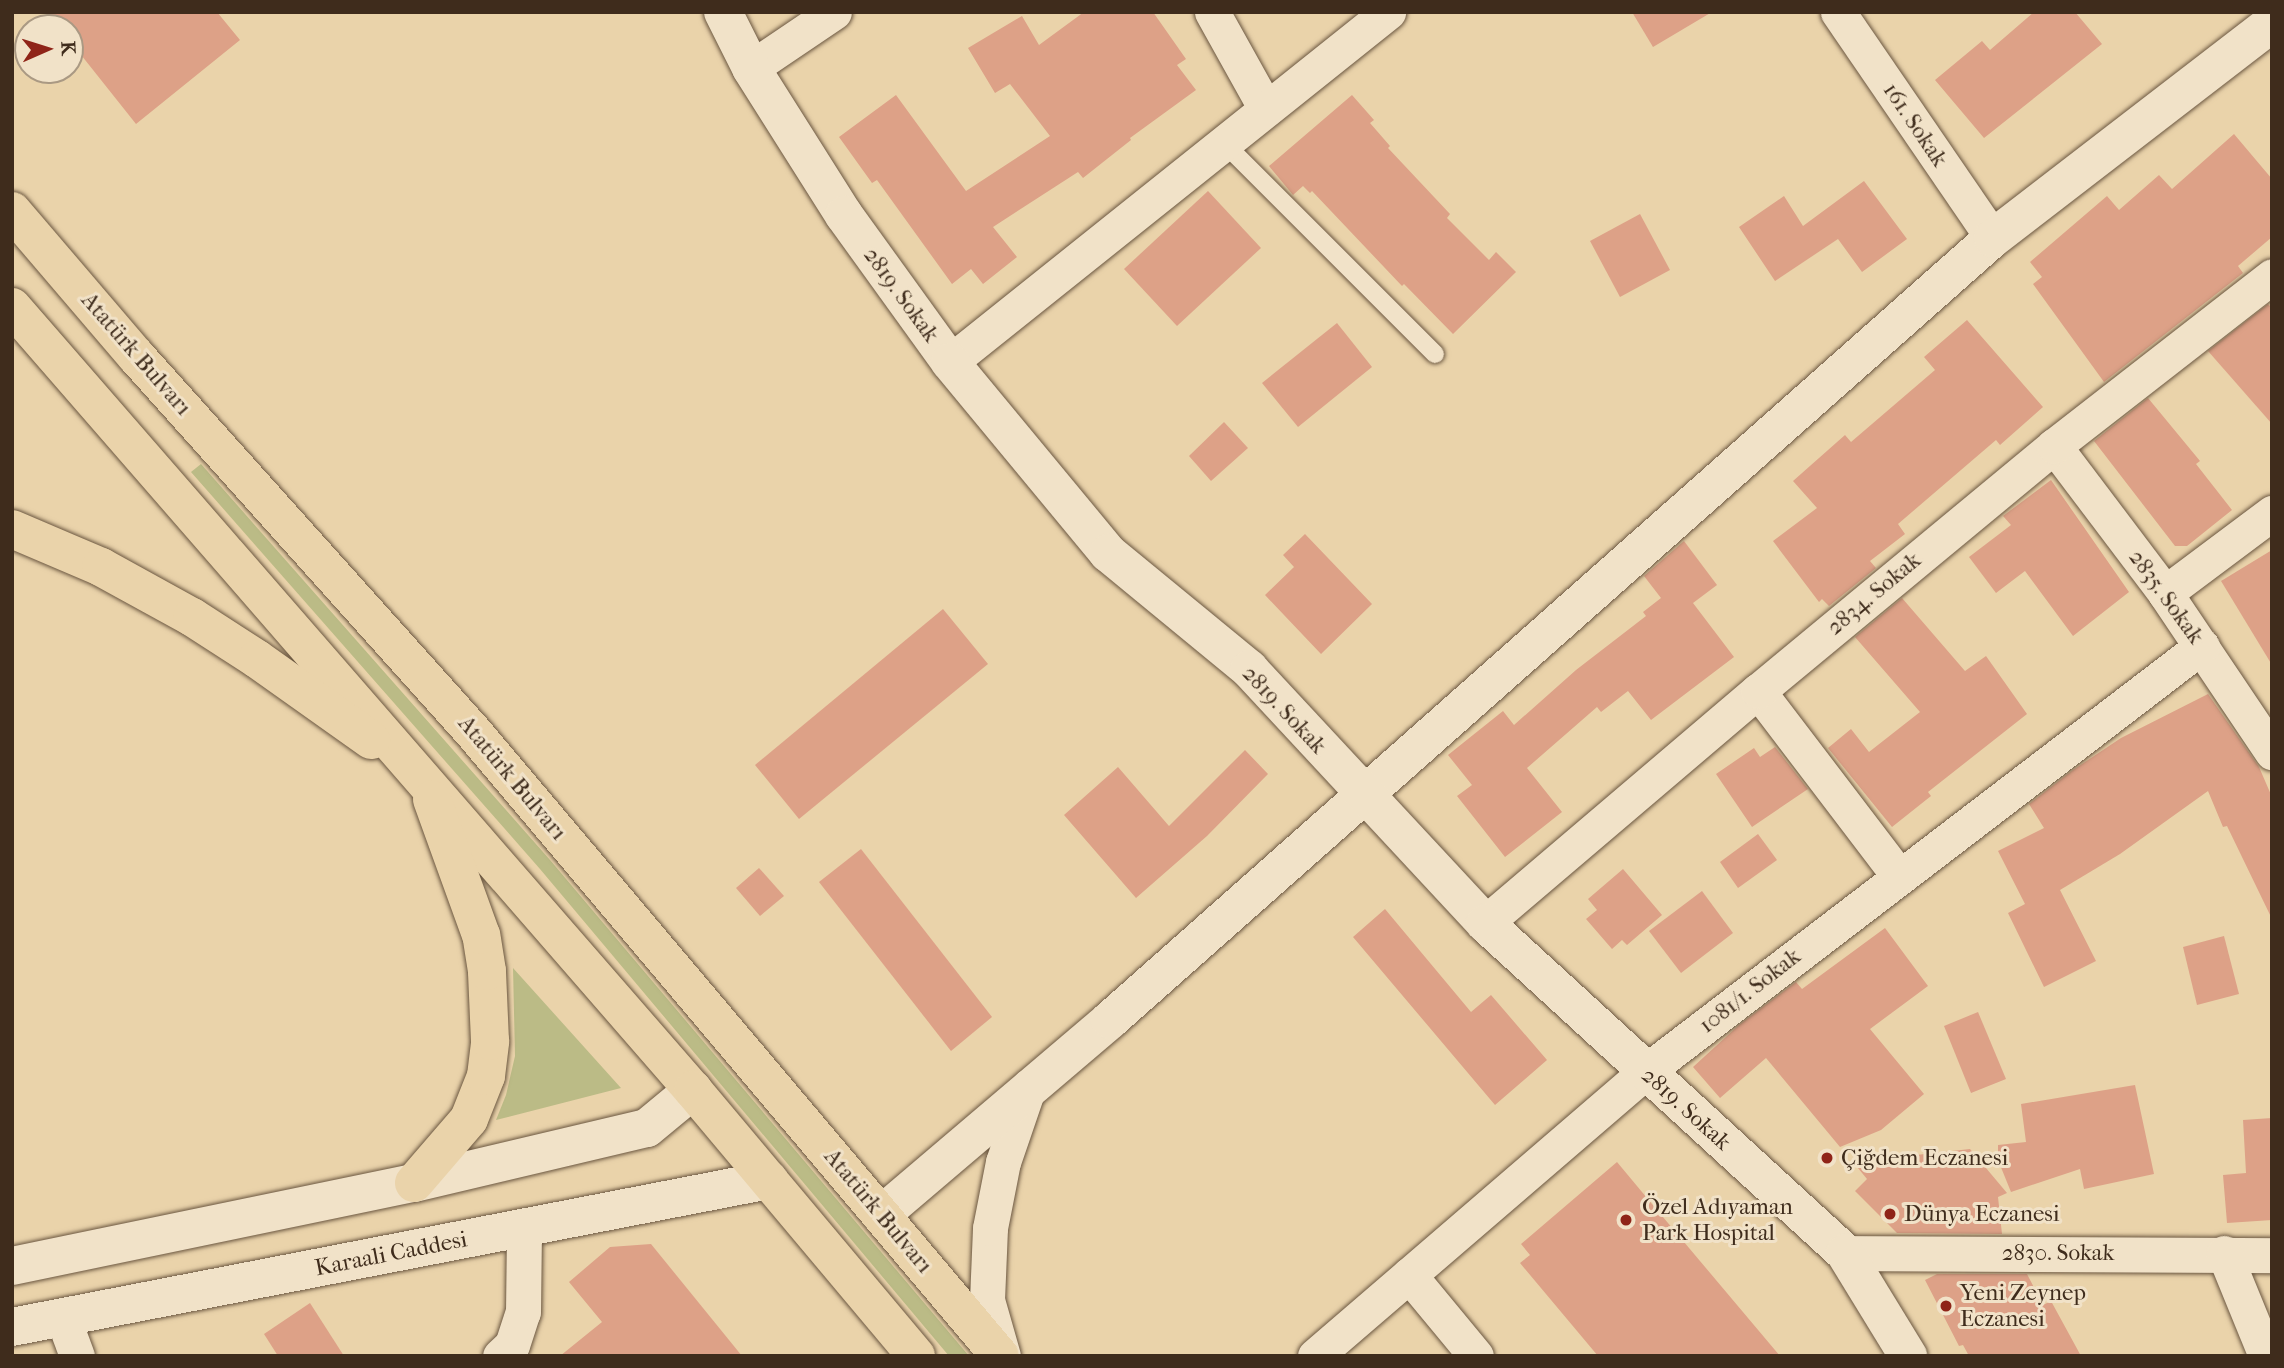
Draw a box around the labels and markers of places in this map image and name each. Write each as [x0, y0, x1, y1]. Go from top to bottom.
place label: Çiğdem Eczanesi [1841, 1144, 2008, 1172]
marker: Çiğdem Eczanesi [1819, 1150, 1835, 1166]
place label: Özel Adıyaman Park Hospital [1642, 1193, 1793, 1247]
place label: Dünya Eczanesi [1904, 1200, 2060, 1228]
marker: Dünya Eczanesi [1882, 1206, 1898, 1222]
marker: Özel Adıyaman Park Hospital [1616, 1210, 1636, 1230]
place label: Yeni Zeynep Eczanesi [1960, 1279, 2086, 1333]
marker: Yeni Zeynep Eczanesi [1938, 1298, 1954, 1314]

